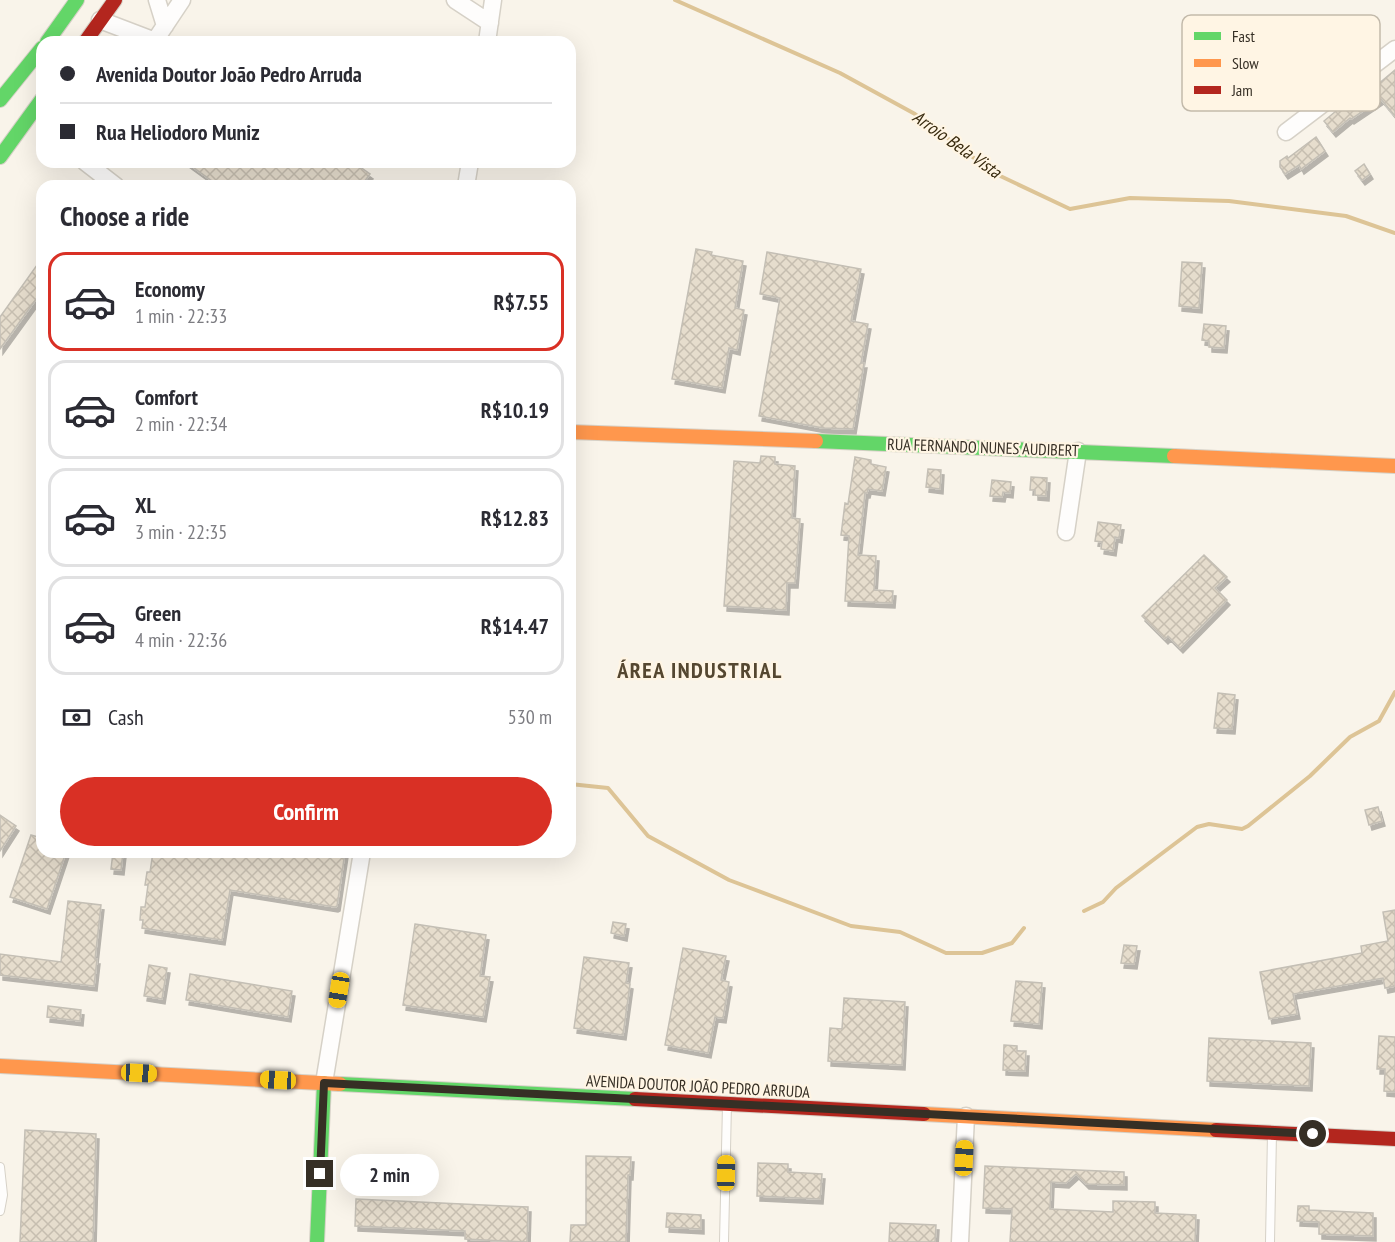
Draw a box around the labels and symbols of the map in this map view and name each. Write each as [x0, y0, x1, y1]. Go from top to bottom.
legend [1182, 15, 1380, 111]
text: Fast [1232, 26, 1255, 46]
text: Slow [1232, 53, 1259, 73]
text: Jam [1231, 80, 1253, 100]
water label: Arroio Bela Vista [908, 105, 1006, 183]
street label: RUA FERNANDO NUNES AUDIBERT [887, 434, 1079, 460]
district label: ÁREA INDUSTRIAL [616, 656, 783, 684]
car [327, 971, 351, 1009]
car [121, 1063, 157, 1083]
car [260, 1070, 296, 1090]
street label: AVENIDA DOUTOR JOÃO PEDRO ARRUDA [586, 1070, 811, 1102]
route start [1299, 1120, 1326, 1147]
car [954, 1140, 974, 1176]
callout: 2 min [341, 1153, 440, 1195]
car [717, 1155, 735, 1191]
route end [306, 1160, 333, 1187]

